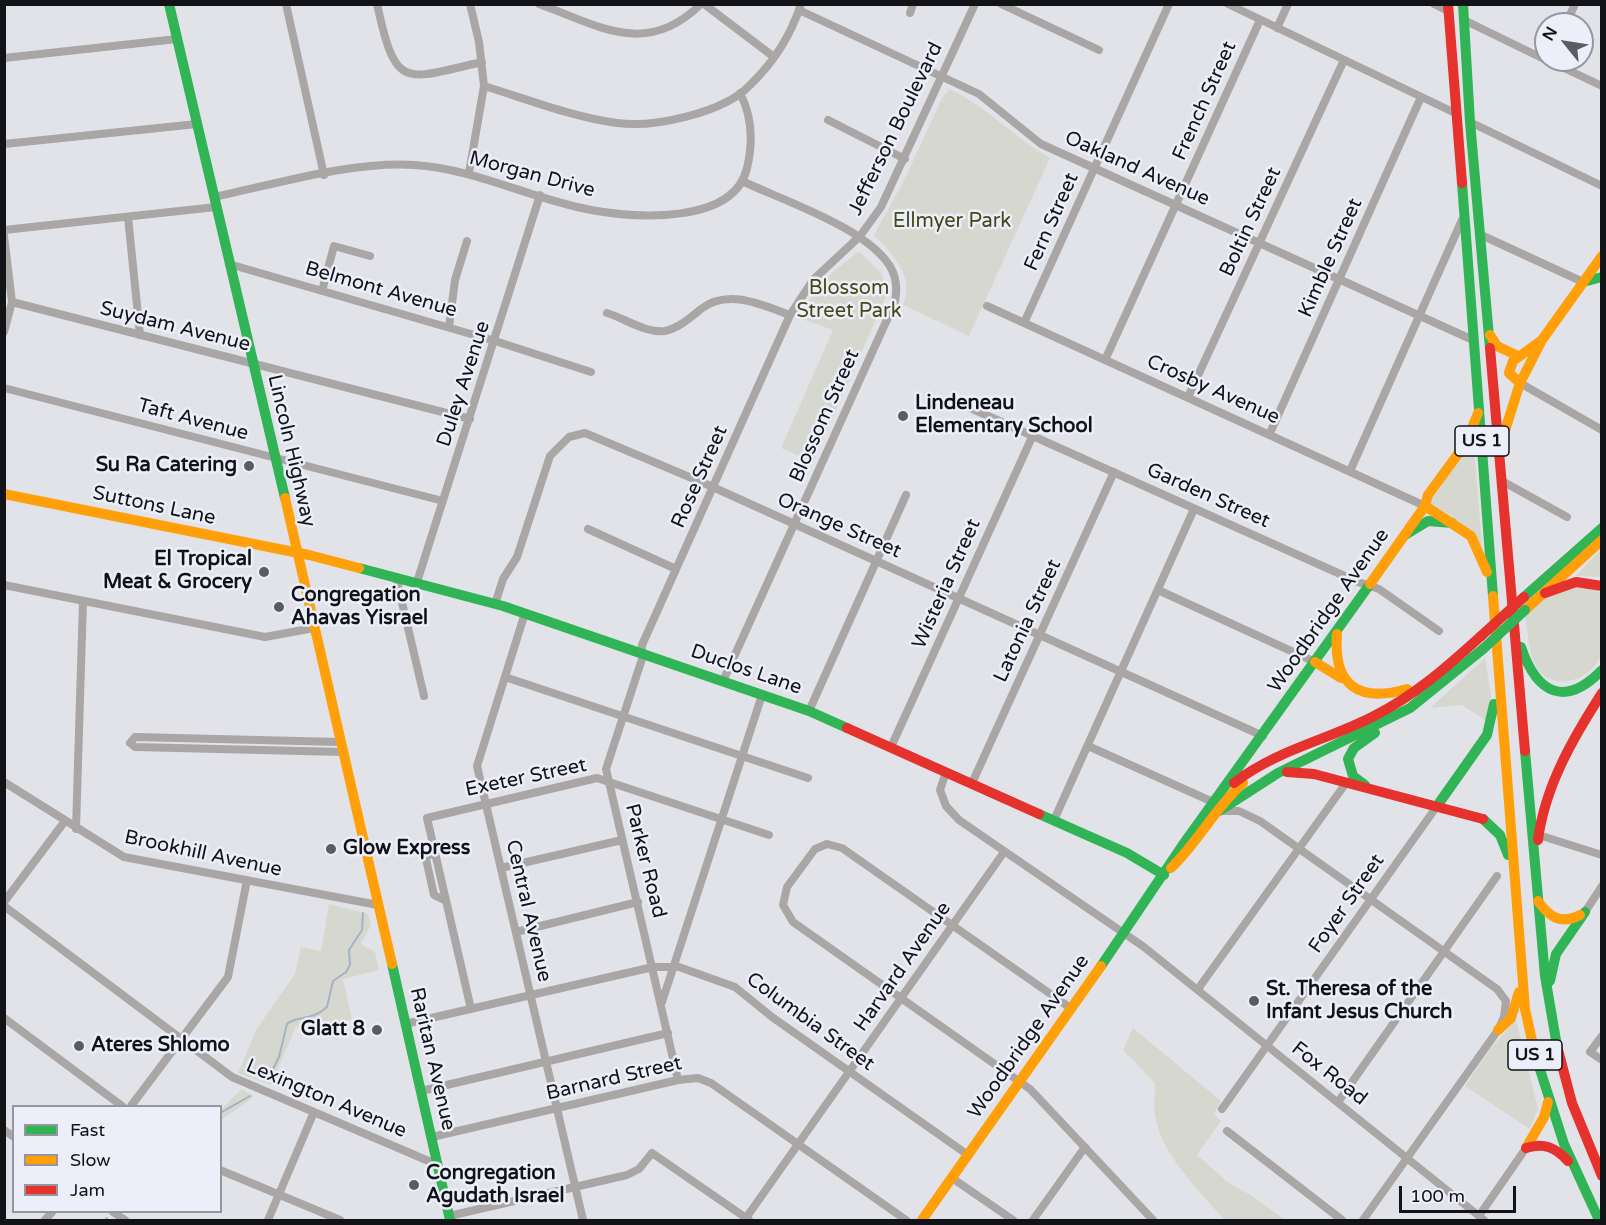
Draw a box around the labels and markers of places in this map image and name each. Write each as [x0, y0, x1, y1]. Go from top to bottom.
place label: Lindeneau Elementary School [915, 392, 1093, 439]
marker: Lindeneau Elementary School [896, 409, 910, 423]
place label: Su Ra Catering [96, 454, 237, 478]
marker: Su Ra Catering [242, 459, 256, 473]
place label: El Tropical Meat & Grocery [103, 548, 252, 595]
marker: El Tropical Meat & Grocery [257, 565, 271, 579]
place label: Congregation Ahavas Yisrael [291, 584, 428, 631]
marker: Congregation Ahavas Yisrael [272, 600, 286, 614]
place label: Glow Express [343, 837, 470, 861]
marker: Glow Express [324, 842, 338, 856]
place label: St. Theresa of the Infant Jesus Church [1266, 978, 1452, 1025]
marker: St. Theresa of the Infant Jesus Church [1247, 994, 1261, 1008]
place label: Glatt 8 [301, 1018, 365, 1042]
marker: Glatt 8 [370, 1023, 384, 1037]
place label: Ateres Shlomo [91, 1034, 230, 1058]
marker: Ateres Shlomo [72, 1039, 86, 1053]
place label: Congregation Agudath Israel [426, 1162, 564, 1209]
marker: Congregation Agudath Israel [407, 1178, 421, 1192]

